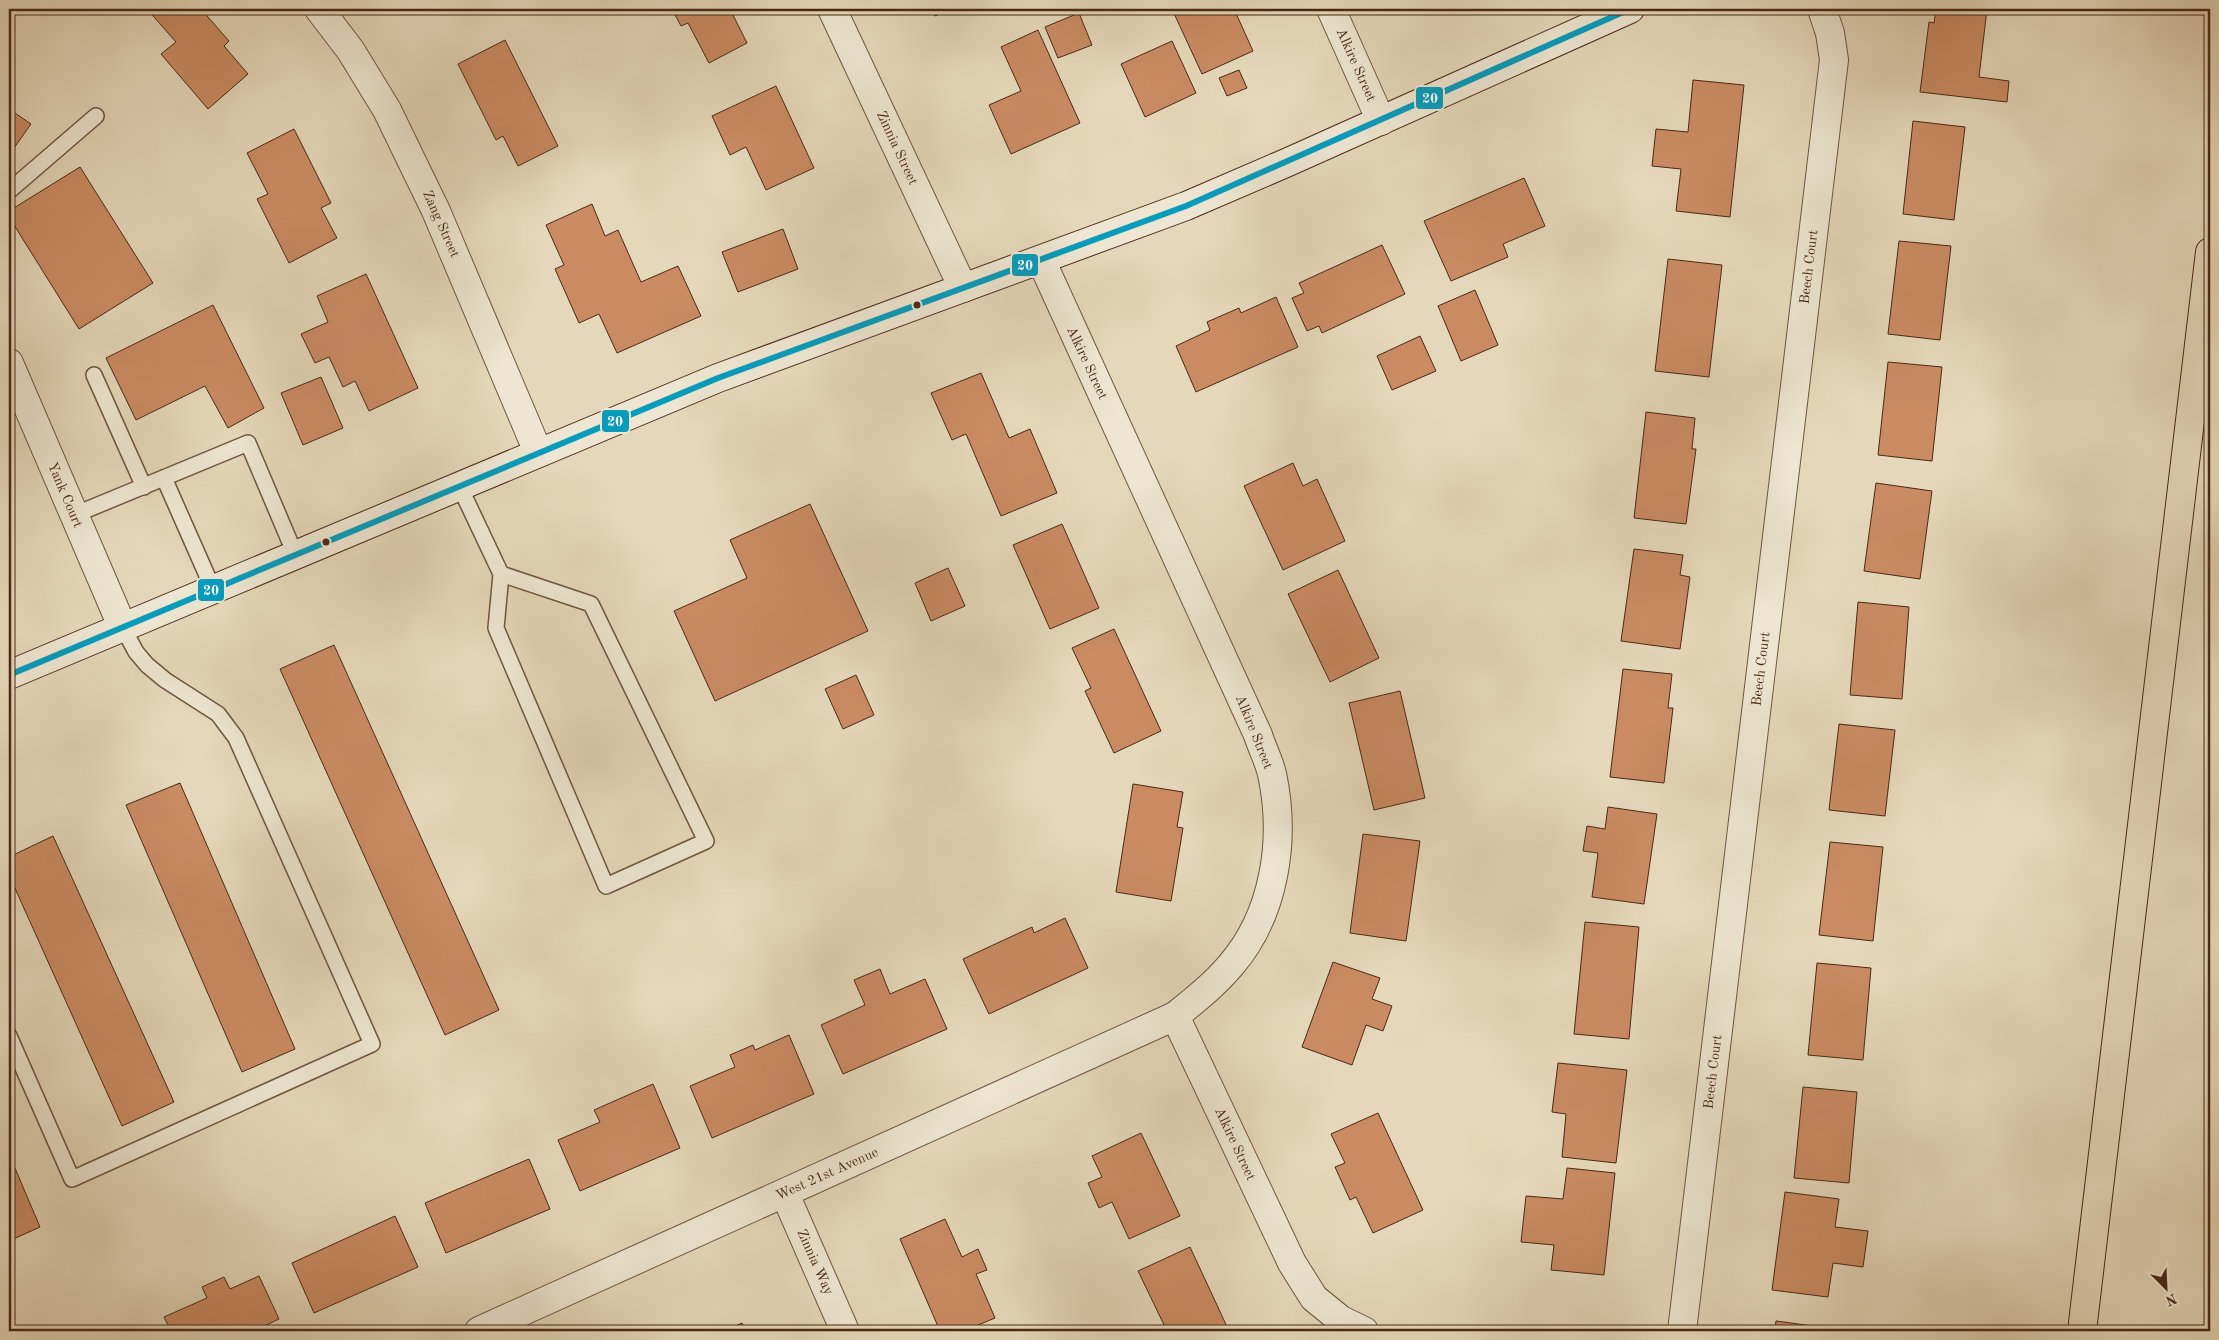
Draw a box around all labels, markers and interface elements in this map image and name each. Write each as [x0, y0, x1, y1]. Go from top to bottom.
street label: Alkire Street [1334, 26, 1378, 104]
line badge: 20 [1415, 86, 1444, 110]
text: 20 [1422, 92, 1438, 106]
street label: Zinnia Street [874, 109, 920, 187]
street label: Zang Street [420, 188, 462, 260]
street label: Beech Court [1798, 229, 1821, 305]
line badge: 20 [1011, 253, 1039, 277]
text: 20 [1017, 259, 1033, 273]
unlabelled marker [912, 300, 922, 310]
street label: Alkire Street [1064, 324, 1110, 402]
line badge: 20 [601, 409, 630, 433]
text: 20 [607, 415, 623, 429]
street label: Yank Court [45, 460, 85, 530]
unlabelled marker [321, 537, 331, 547]
line badge: 20 [197, 578, 225, 602]
text: 20 [203, 584, 219, 598]
street label: Beech Court [1750, 631, 1773, 707]
street label: Alkire Street [1233, 693, 1275, 771]
street label: Beech Court [1702, 1034, 1725, 1110]
street label: Alkire Street [1212, 1105, 1258, 1183]
street label: West 21st Avenue [774, 1145, 880, 1203]
street label: Zinnia Way [794, 1227, 836, 1298]
north arrow [2142, 1262, 2192, 1312]
text: N [2163, 1290, 2179, 1308]

